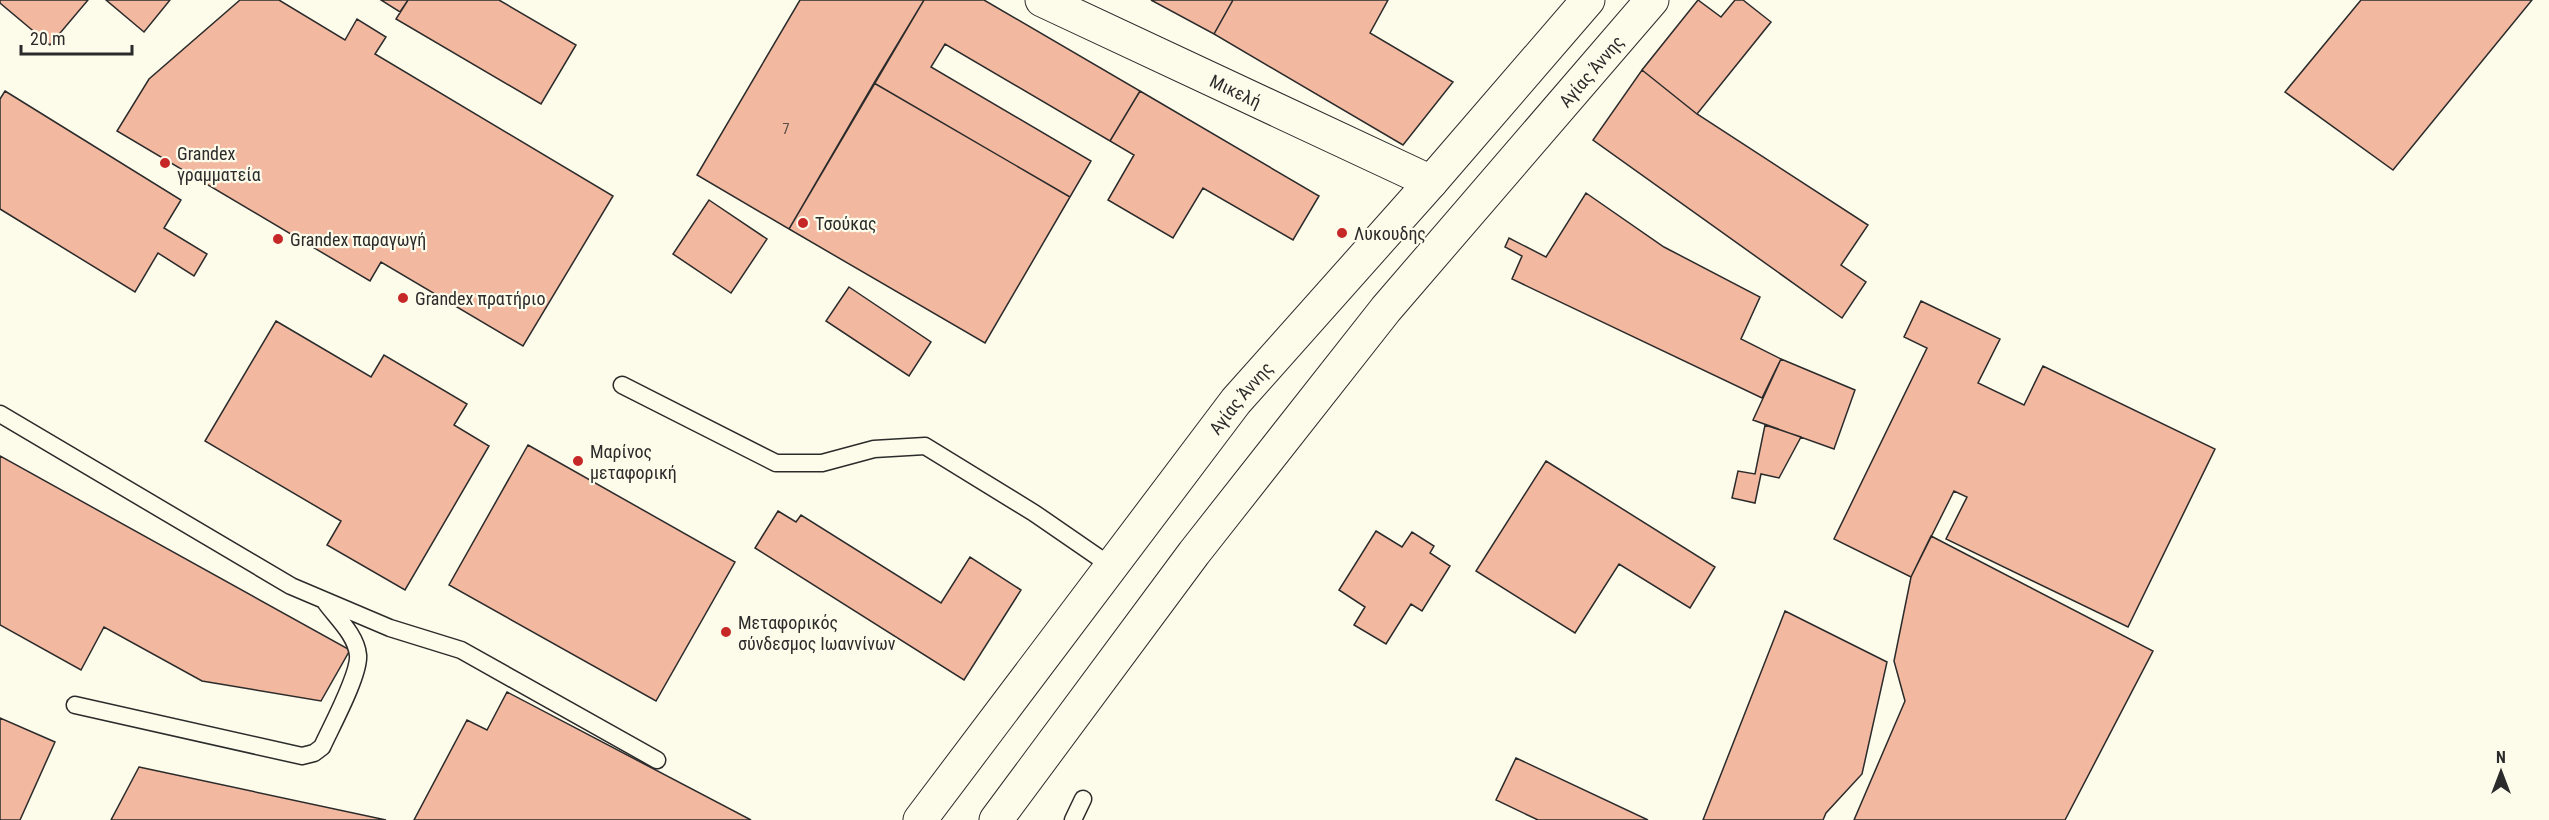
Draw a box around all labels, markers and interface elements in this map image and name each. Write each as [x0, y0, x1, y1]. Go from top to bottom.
scale bar [21, 18, 132, 56]
text: 20 m [30, 28, 65, 49]
street label: Αγίας Άννης [1554, 31, 1628, 111]
street label: Μικελή [1207, 70, 1265, 112]
house number: 7 [782, 120, 790, 138]
place label: Grandex γραμματεία [177, 143, 261, 185]
marker: Grandex γραμματεία [158, 156, 172, 170]
place label: Τσούκας [815, 213, 876, 234]
marker: Τσούκας [796, 216, 810, 230]
place label: Λυκουδης [1354, 223, 1426, 244]
marker: Λυκουδης [1335, 226, 1349, 240]
place label: Grandex παραγωγή [290, 229, 426, 250]
marker: Grandex παραγωγή [271, 232, 285, 246]
place label: Grandex πρατήριο [415, 288, 545, 309]
marker: Grandex πρατήριο [396, 291, 410, 305]
street label: Αγίας Άννης [1204, 357, 1276, 438]
place label: Μαρίνος μεταφορική [590, 441, 677, 483]
marker: Μαρίνος μεταφορική [571, 454, 585, 468]
place label: Μεταφορικός σύνδεσμος Ιωαννίνων [738, 612, 896, 654]
marker: Μεταφορικός σύνδεσμος Ιωαννίνων [719, 625, 733, 639]
north arrow [2471, 742, 2531, 802]
text: N [2496, 748, 2506, 767]

